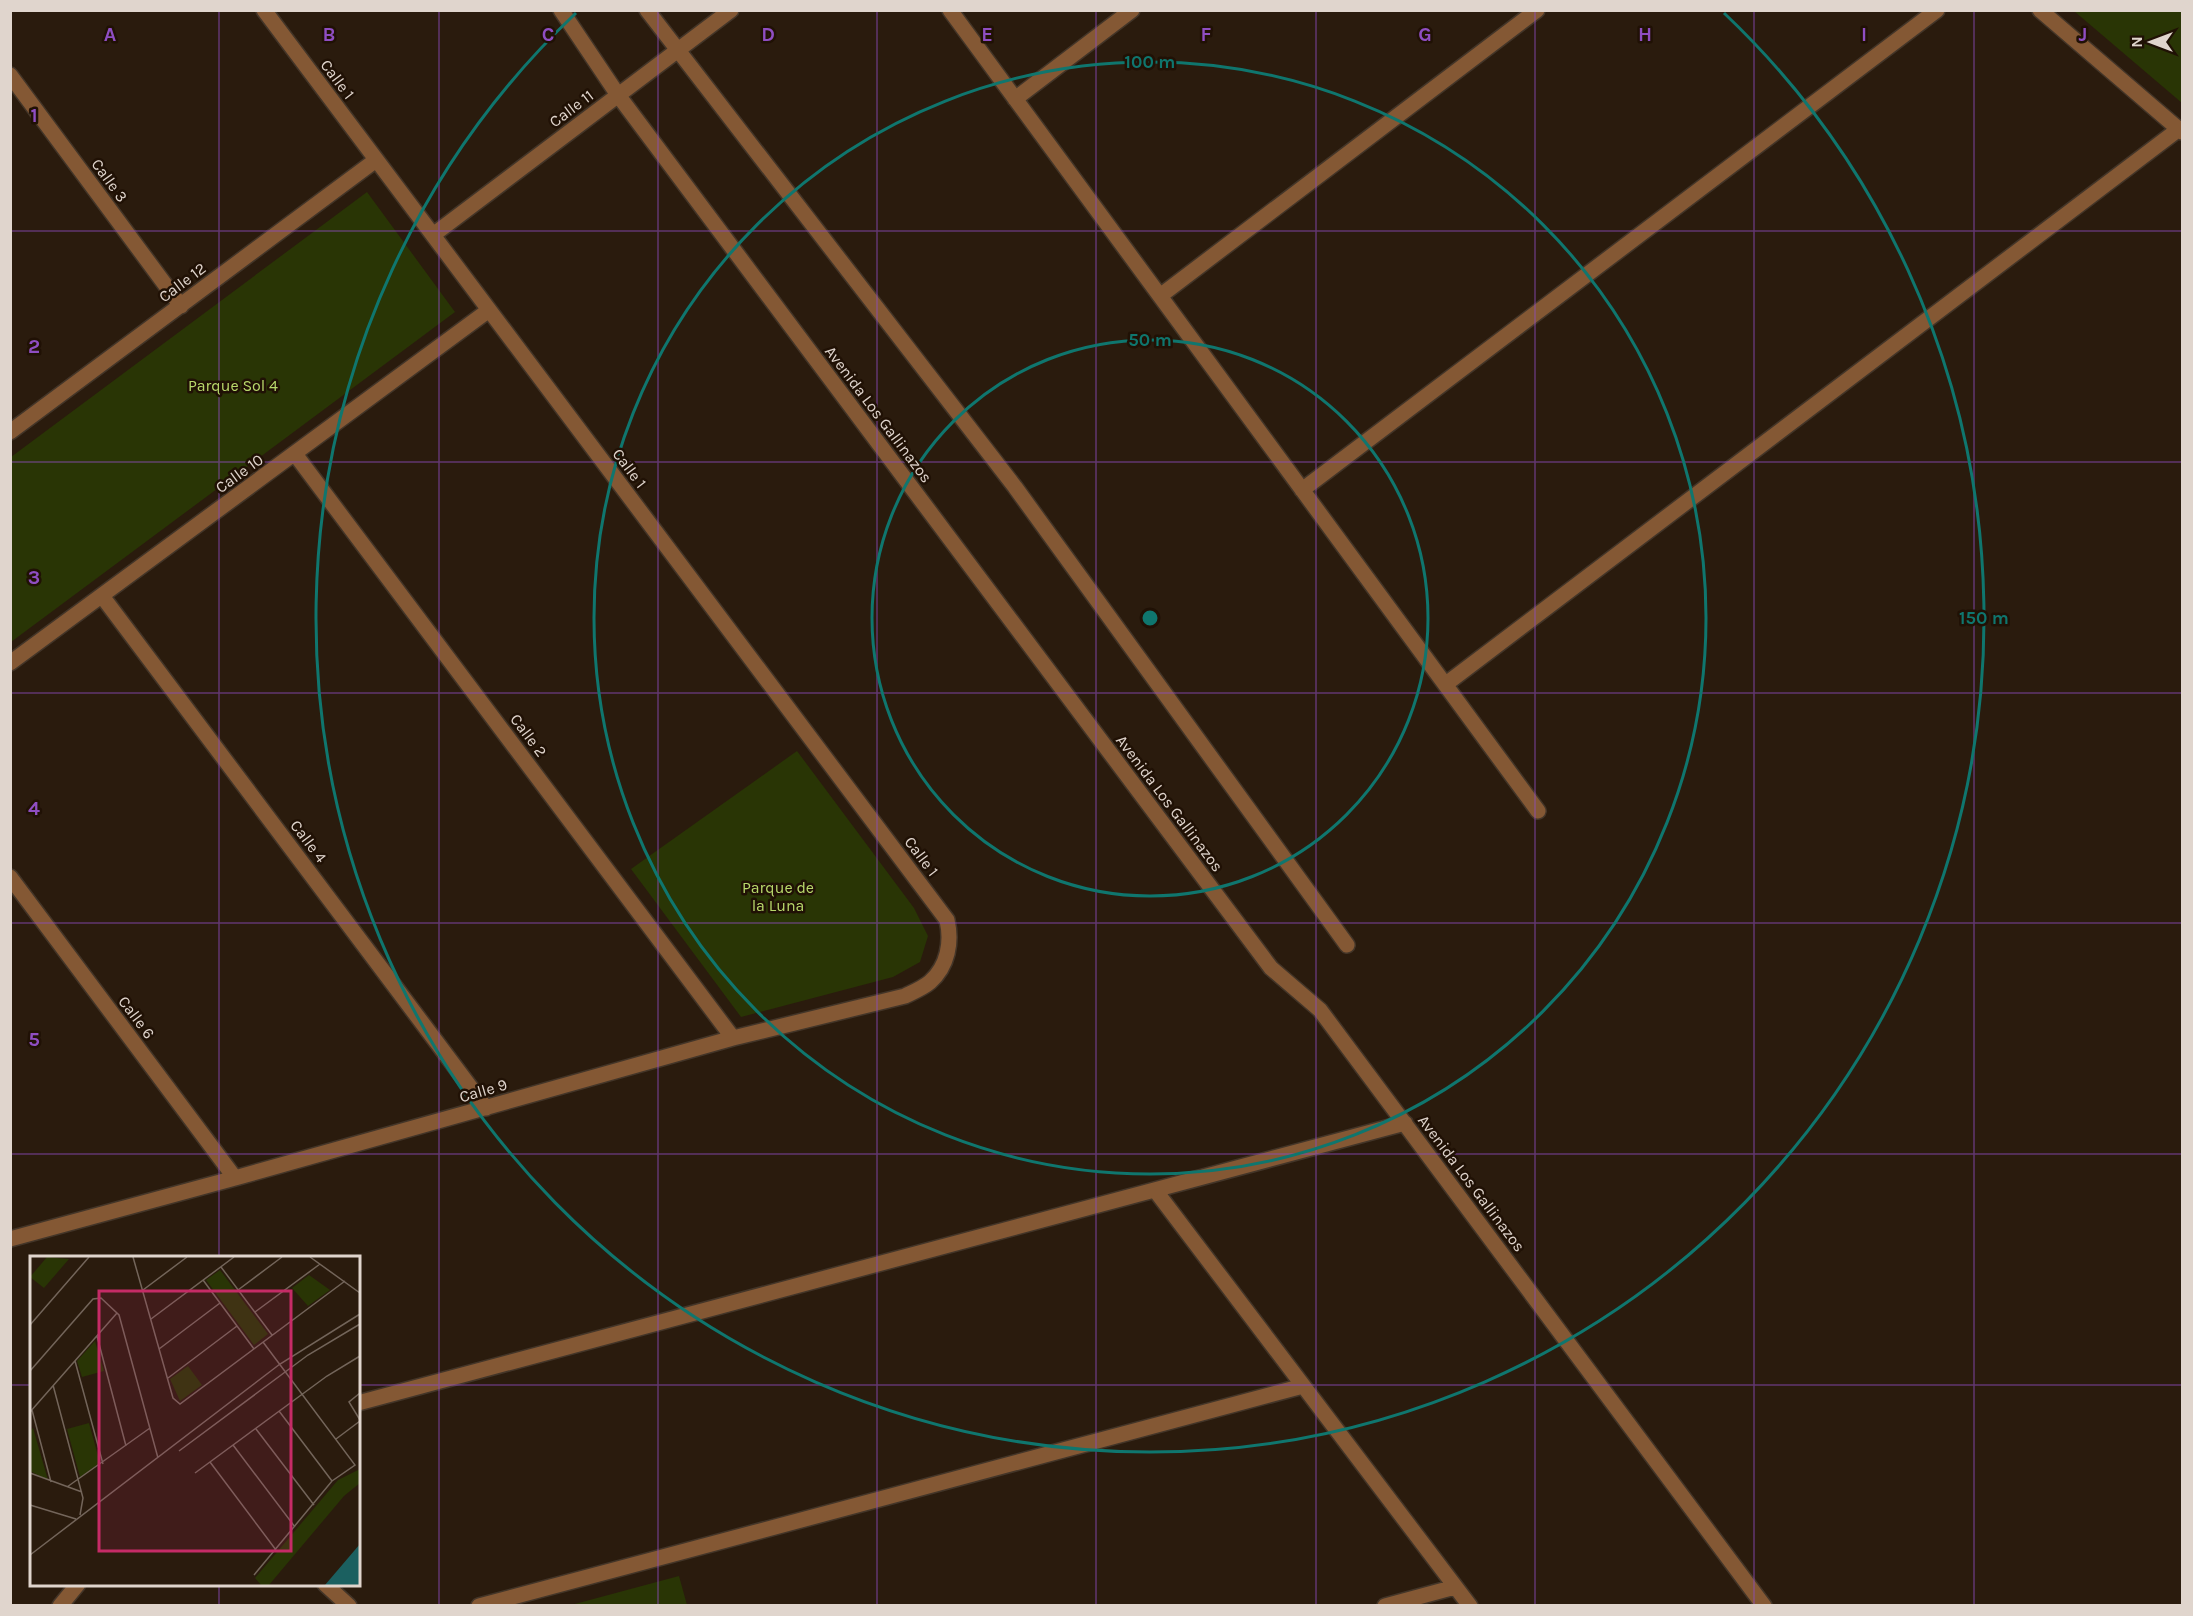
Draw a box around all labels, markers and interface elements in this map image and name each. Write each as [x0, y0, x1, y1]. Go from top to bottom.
north arrow [2121, 12, 2181, 72]
text: A [104, 23, 117, 46]
text: B [323, 23, 335, 46]
text: C [542, 23, 554, 46]
text: D [761, 23, 775, 46]
text: E [981, 23, 993, 46]
text: F [1201, 23, 1212, 46]
text: G [1418, 23, 1432, 46]
text: H [1638, 23, 1652, 46]
text: I [1861, 23, 1867, 46]
text: J [2079, 23, 2087, 46]
text: N [2127, 36, 2146, 48]
text: 100 m [1125, 51, 1175, 73]
street label: Calle 1 [317, 56, 359, 103]
street label: Calle 11 [546, 86, 597, 131]
text: 1 [30, 104, 38, 127]
street label: Calle 3 [87, 155, 132, 206]
street label: Calle 12 [155, 259, 210, 306]
text: 50 m [1128, 329, 1172, 351]
text: 2 [28, 335, 40, 358]
street label: Avenida Los Gallinazos [821, 342, 936, 486]
park label: Parque Sol 4 [188, 376, 278, 395]
street label: Calle 1 [609, 445, 651, 492]
street label: Calle 10 [212, 450, 267, 497]
text: 3 [28, 566, 40, 589]
text: 150 m [1959, 607, 2009, 629]
centre of rings [1140, 608, 1160, 628]
street label: Calle 2 [506, 710, 551, 761]
street label: Avenida Los Gallinazos [1112, 731, 1227, 875]
text: 4 [28, 797, 40, 820]
street label: Calle 4 [286, 816, 331, 866]
street label: Calle 1 [901, 833, 943, 880]
park label: Parque de la Luna [742, 878, 814, 915]
street label: Calle 6 [114, 992, 159, 1042]
text: 5 [28, 1028, 40, 1051]
street label: Calle 9 [457, 1075, 509, 1106]
street label: Avenida Los Gallinazos [1414, 1111, 1529, 1255]
inset map [30, 1256, 360, 1586]

